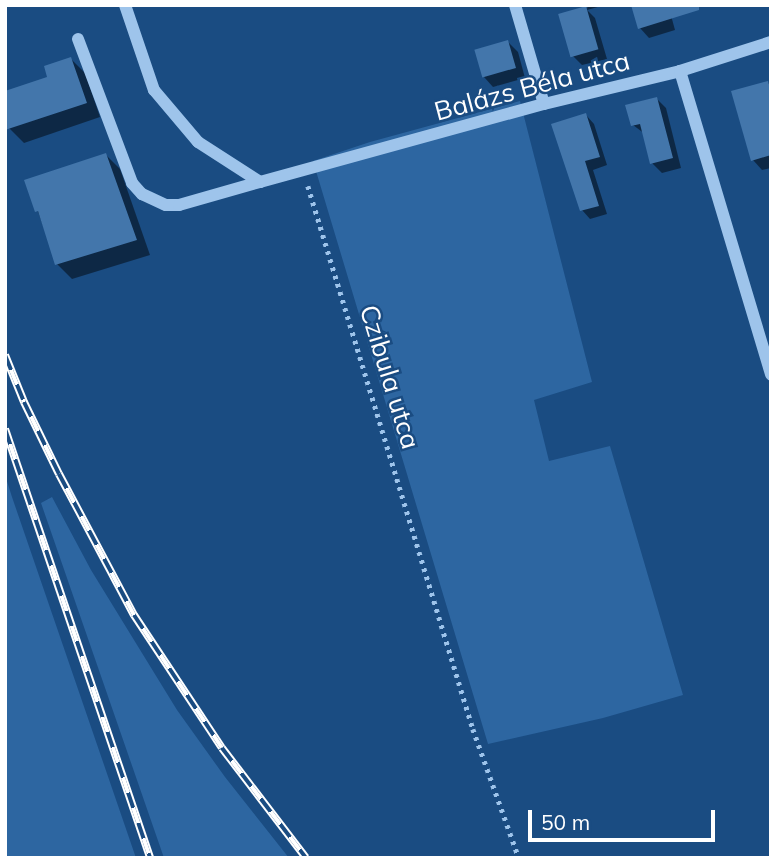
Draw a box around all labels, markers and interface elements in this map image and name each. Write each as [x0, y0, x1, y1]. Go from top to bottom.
street label: Balázs Béla utca [431, 45, 633, 127]
street label: Czibula utca [353, 301, 427, 453]
scale bar [531, 796, 718, 840]
text: 50 m [541, 809, 590, 835]

